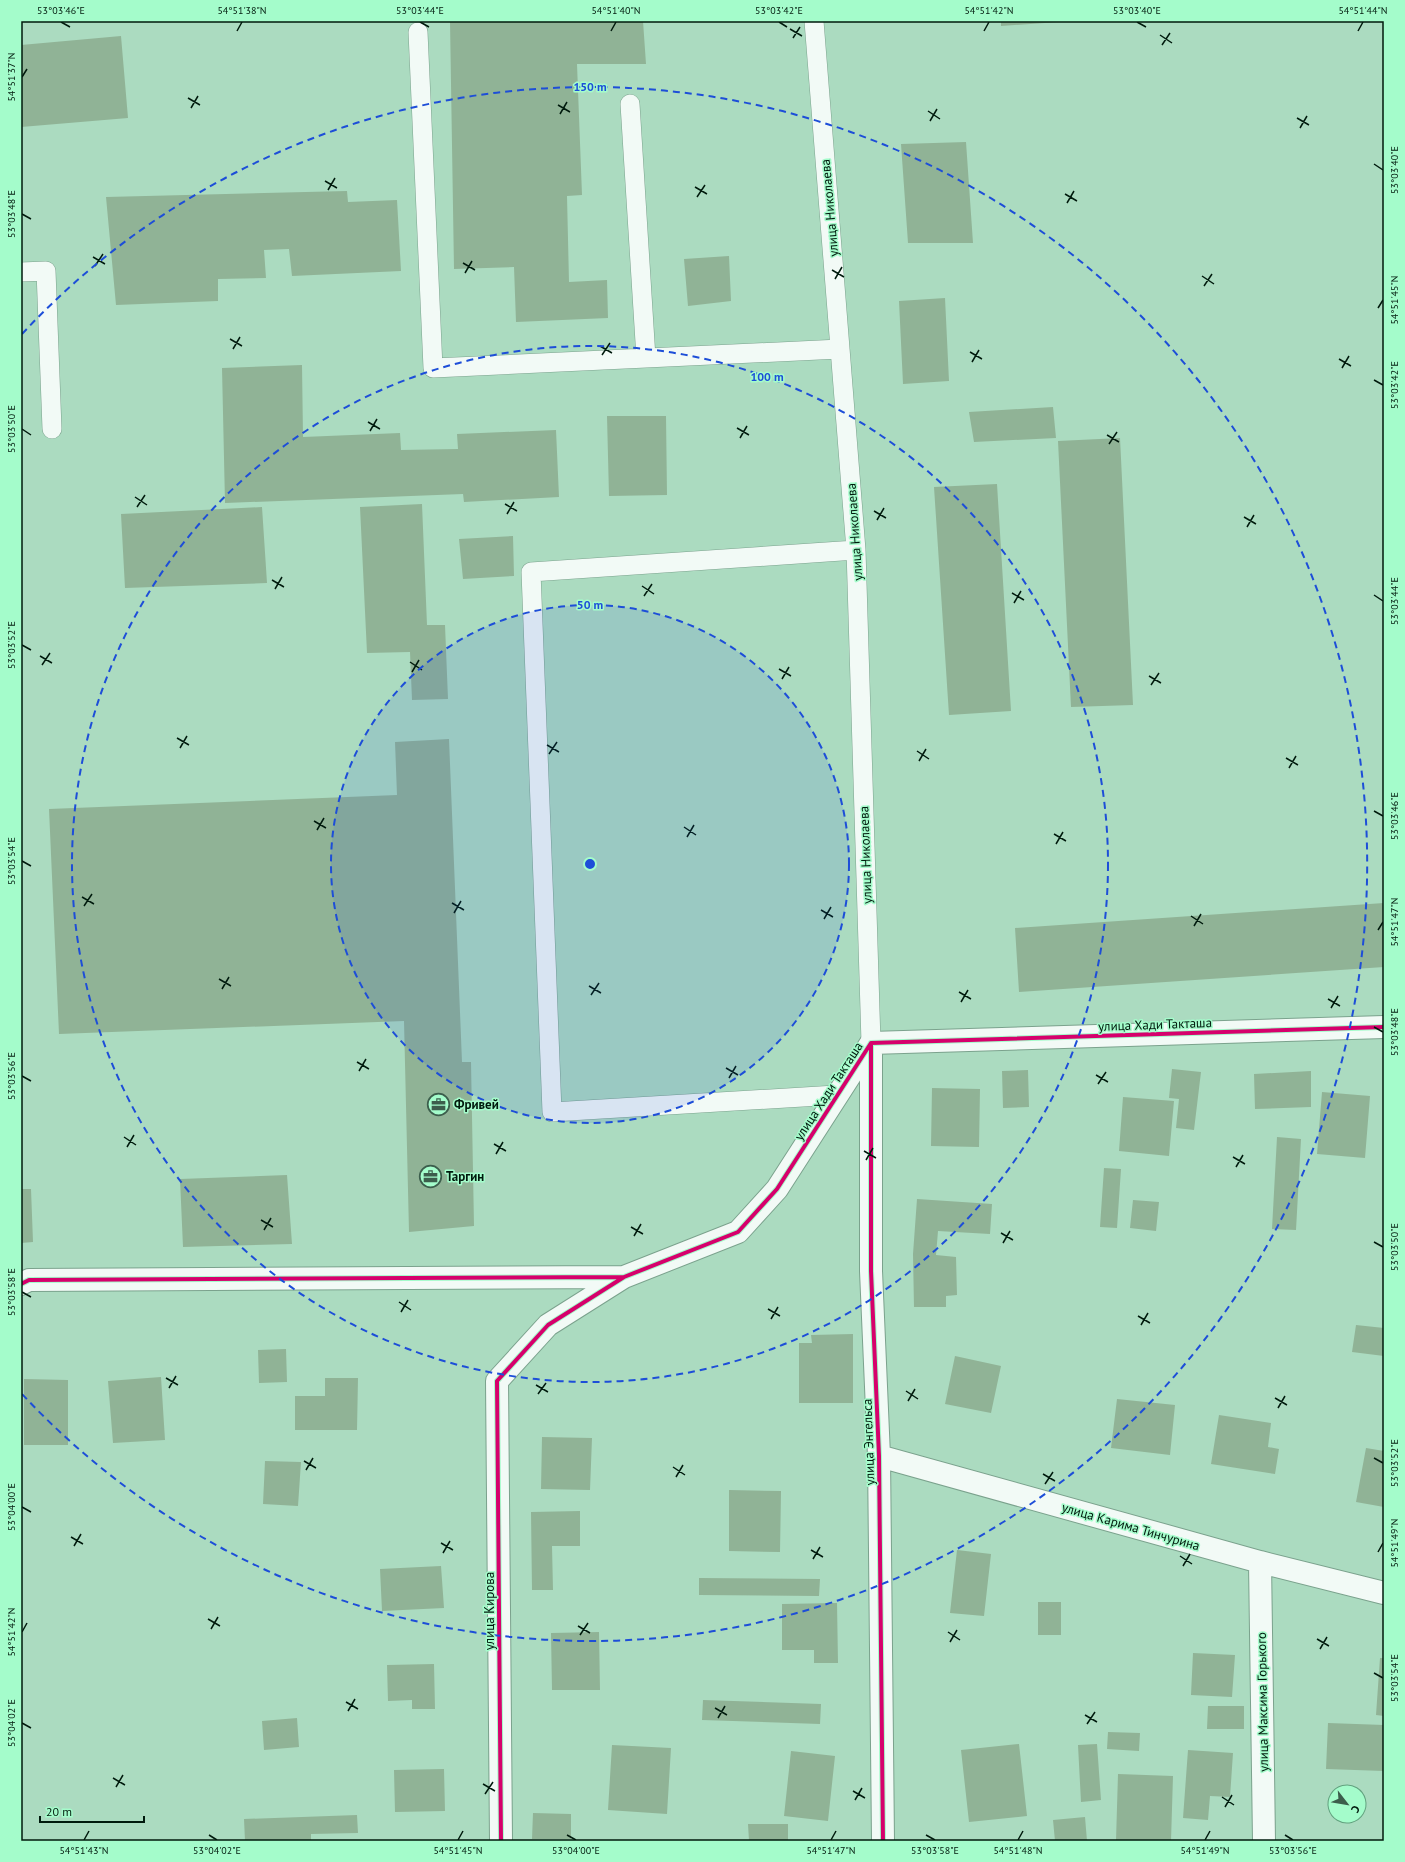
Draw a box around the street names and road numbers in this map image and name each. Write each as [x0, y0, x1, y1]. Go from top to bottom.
street label: улица Николаева [817, 158, 842, 257]
street label: улица Николаева [843, 483, 866, 581]
street label: улица Николаева [855, 806, 876, 904]
street label: улица Хади Такташа [1098, 1014, 1212, 1035]
street label: улица Хади Такташа [790, 1039, 867, 1144]
street label: улица Энгельса [858, 1398, 879, 1486]
street label: улица Карима Тинчурина [1060, 1499, 1202, 1554]
street label: улица Кирова [481, 1572, 498, 1650]
street label: улица Максима Горького [1253, 1632, 1272, 1772]

